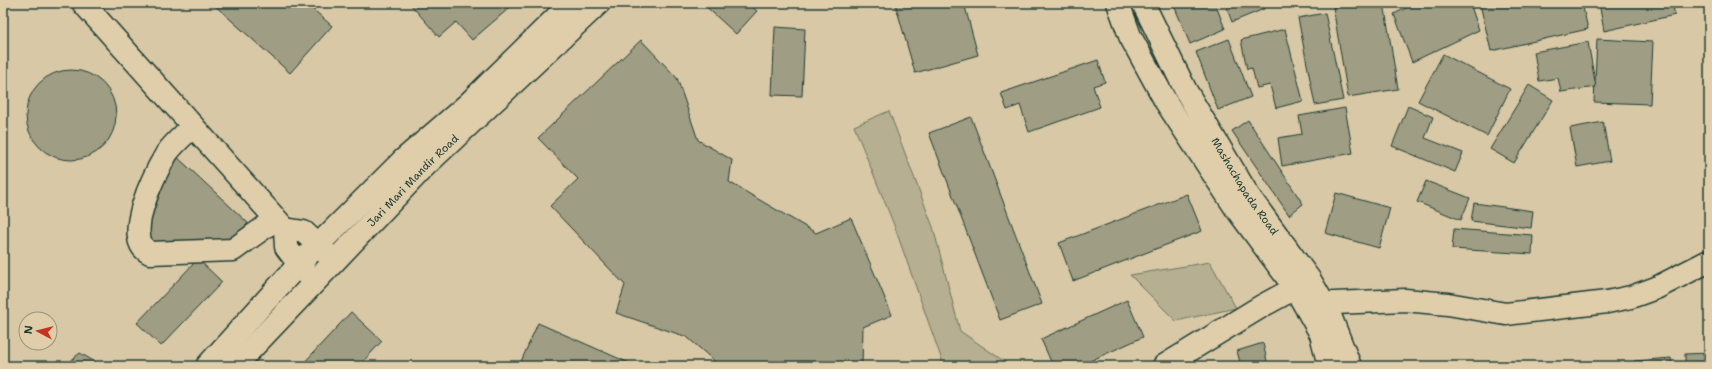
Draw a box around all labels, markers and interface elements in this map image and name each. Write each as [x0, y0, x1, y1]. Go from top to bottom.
street label: Jari Mari Mandir Road [364, 131, 462, 230]
street label: Mashachapada Road [1207, 135, 1282, 238]
north arrow [18, 311, 58, 351]
text: N [21, 324, 37, 335]

